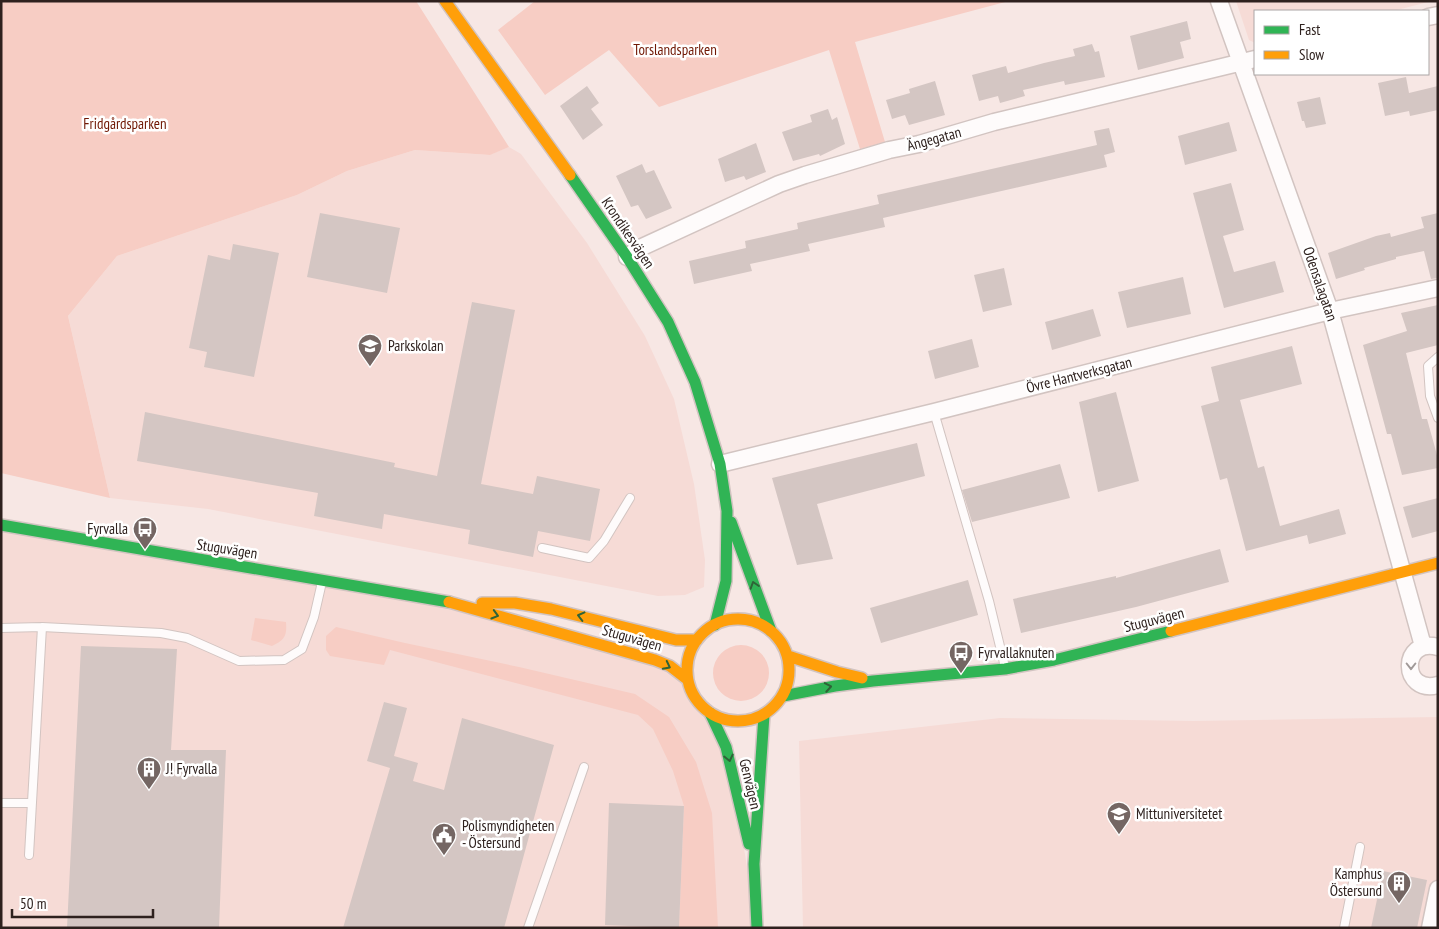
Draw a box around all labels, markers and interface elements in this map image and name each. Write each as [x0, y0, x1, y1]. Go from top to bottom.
legend [1254, 10, 1429, 75]
text: Fast [1299, 20, 1320, 39]
park label: Torslandsparken [633, 40, 717, 59]
text: Slow [1299, 45, 1324, 64]
park label: Fridgårdsparken [83, 114, 167, 133]
street label: Ängegatan [905, 122, 963, 155]
street label: Krondikesvägen [598, 193, 659, 272]
street label: Odensalagatan [1299, 244, 1342, 323]
school or university icon: Parkskolan [357, 333, 383, 367]
place label: Parkskolan [388, 336, 444, 355]
street label: Övre Hantverksgatan [1024, 352, 1134, 397]
bus stop icon: Fyrvalla [132, 516, 158, 550]
place label: Fyrvalla [87, 519, 128, 538]
street label: Stuguvägen [195, 534, 259, 563]
one-way arrow [750, 581, 760, 589]
street label: Stuguvägen [1122, 603, 1186, 636]
one-way arrow [490, 609, 498, 619]
one-way arrow [577, 611, 586, 622]
street label: Stuguvägen [600, 620, 664, 655]
bus stop icon: Fyrvallaknuten [948, 640, 974, 674]
place label: Fyrvallaknuten [978, 643, 1054, 662]
one-way arrow [662, 660, 671, 670]
one-way arrow [1406, 662, 1416, 670]
one-way arrow [823, 683, 832, 693]
one-way arrow [723, 753, 734, 762]
building icon: J! Fyrvalla [136, 756, 162, 790]
street label: Genvägen [735, 757, 766, 811]
place label: J! Fyrvalla [165, 759, 217, 778]
school or university icon: Mittuniversitetet [1106, 801, 1132, 835]
place label: Mittuniversitetet [1136, 804, 1222, 823]
place label: Polismyndigheten - Östersund [462, 816, 554, 852]
public building icon: Polismyndigheten - Östersund [431, 822, 457, 856]
place label: Kamphus Östersund [1330, 864, 1382, 900]
building icon: Kamphus Östersund [1386, 870, 1412, 904]
scale bar [12, 886, 154, 918]
text: 50 m [20, 894, 46, 913]

